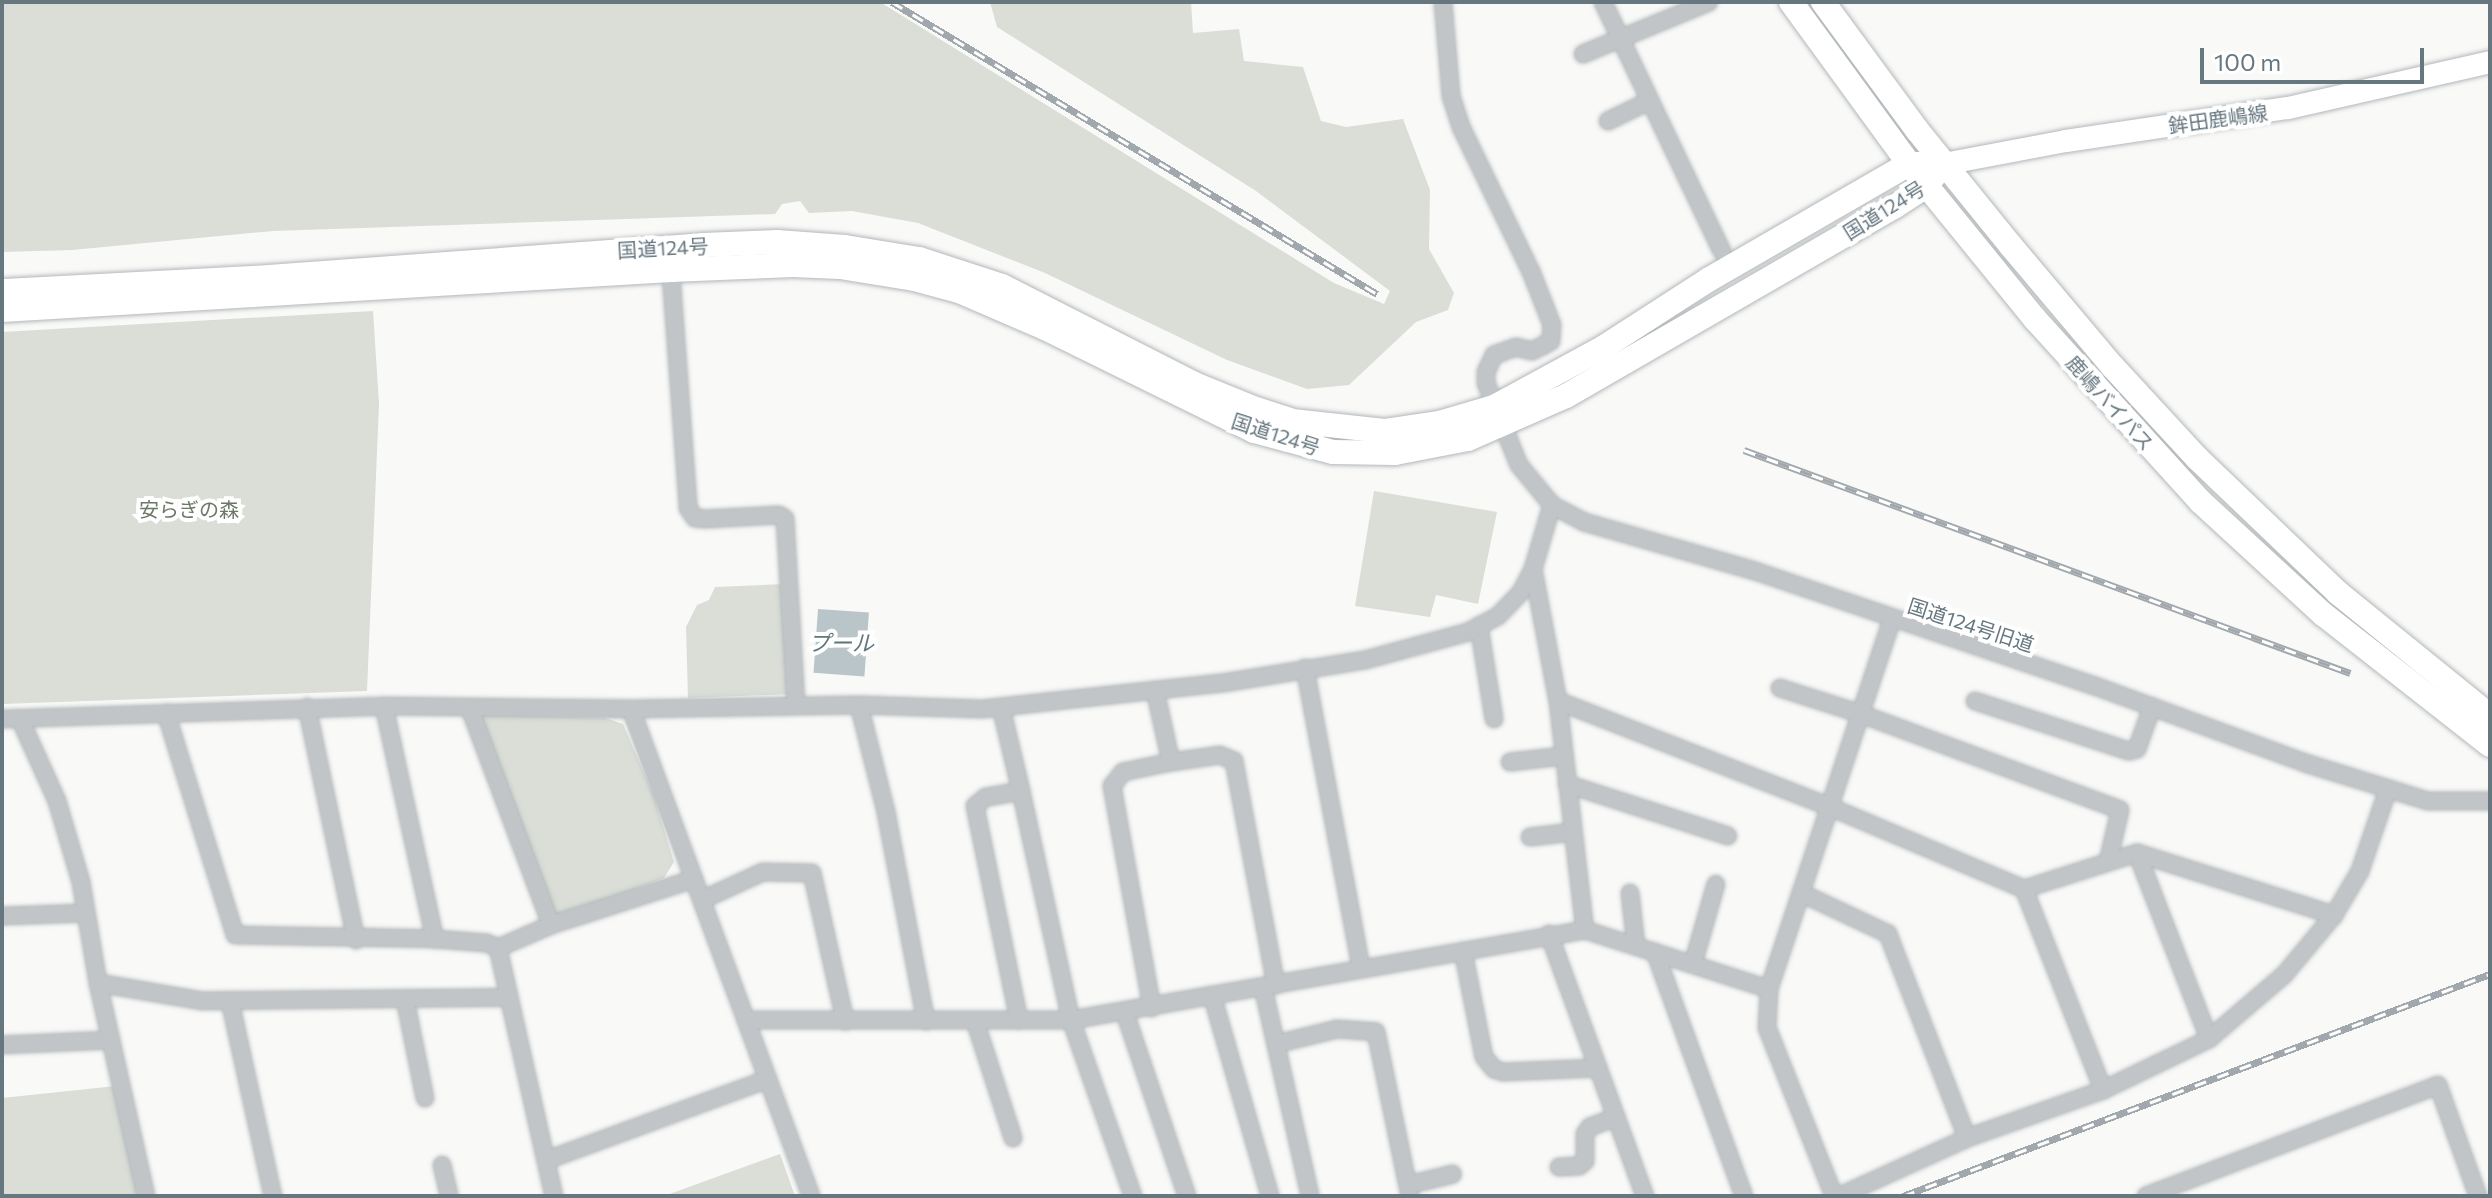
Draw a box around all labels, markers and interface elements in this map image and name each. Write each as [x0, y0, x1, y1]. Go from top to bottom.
scale bar [2204, 32, 2428, 82]
text: 100 m [2214, 47, 2281, 76]
street label: 鉾田鹿嶋線 [2167, 100, 2269, 138]
street label: 国道124号 [1839, 176, 1929, 244]
street label: 国道124号 [617, 234, 709, 262]
street label: 鹿嶋バイパス [2061, 350, 2159, 456]
street label: 国道124号 [1229, 408, 1323, 460]
park label: 安らぎの森 [139, 497, 239, 521]
street label: 国道124号旧道 [1905, 593, 2037, 657]
water label: プール [808, 630, 874, 656]

